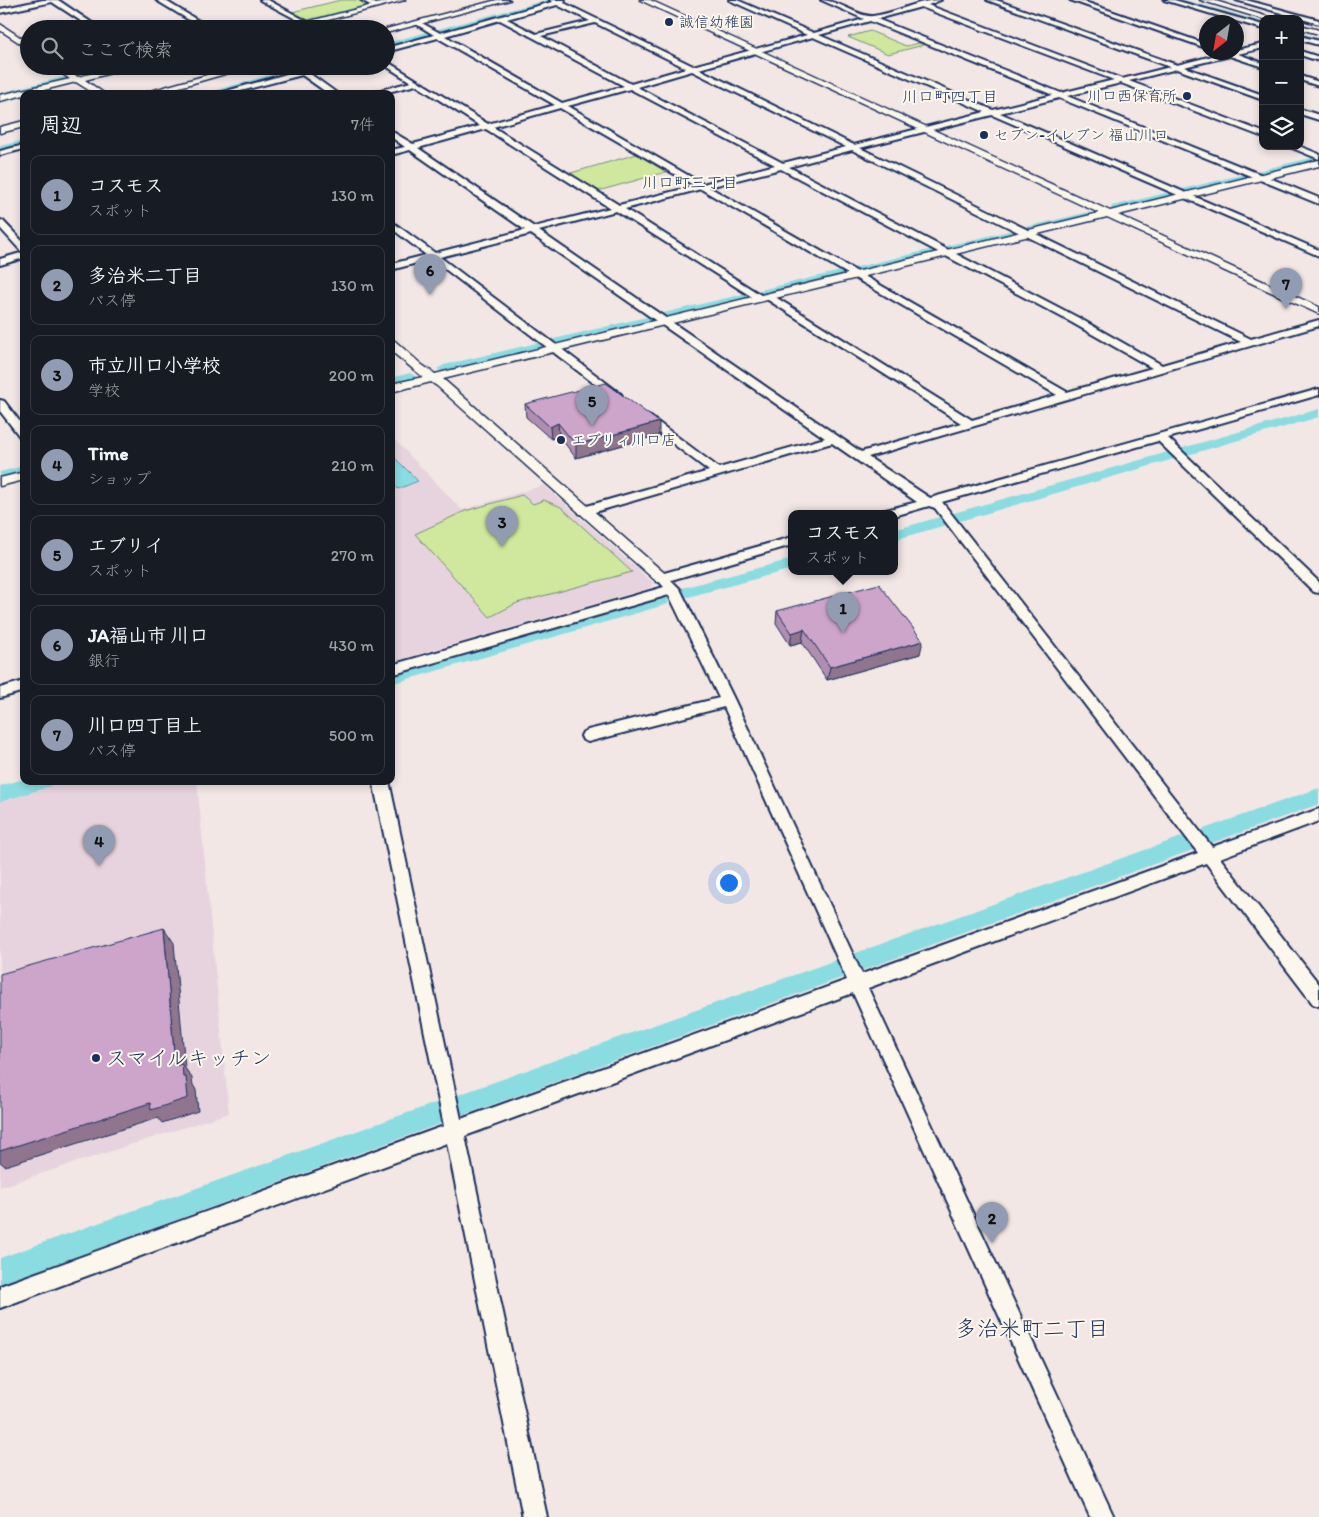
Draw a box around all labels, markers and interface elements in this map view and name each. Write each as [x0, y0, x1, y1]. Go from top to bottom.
place label: 誠信幼稚園 [679, 13, 754, 31]
north arrow [1199, 15, 1244, 60]
map controls [1259, 15, 1304, 150]
button: + [1259, 15, 1304, 60]
marker: 誠信幼稚園 [663, 16, 675, 28]
search box [20, 20, 395, 75]
icon: search [38, 34, 66, 62]
text: ここで検索 [78, 38, 173, 61]
button: − [1259, 60, 1304, 105]
district label: 川口町四丁目 [902, 87, 998, 106]
place label: 川口西保育所 [1087, 87, 1177, 105]
marker: 川口西保育所 [1181, 90, 1193, 102]
button: layers [1259, 105, 1304, 150]
text: 周辺 [40, 112, 82, 137]
text: 7件 [351, 115, 375, 134]
place label: セブン-イレブン 福山川口 [994, 126, 1168, 144]
marker: セブン-イレブン 福山川口 [978, 129, 990, 141]
district label: 川口町三丁目 [642, 173, 738, 192]
text: コスモス [88, 174, 163, 197]
text: 1 [53, 186, 61, 205]
text: 130 m [331, 186, 374, 205]
text: スポット [88, 201, 152, 220]
pin: 6 [414, 254, 446, 295]
text: 多治米二丁目 [88, 264, 202, 287]
pin: 7 [1270, 268, 1302, 309]
text: 2 [53, 276, 61, 295]
text: 130 m [331, 276, 374, 295]
text: バス停 [88, 291, 136, 310]
text: 市立川口小学校 [88, 354, 221, 377]
text: 3 [53, 366, 61, 385]
text: 200 m [329, 366, 374, 385]
text: 学校 [88, 381, 120, 400]
pin: 5 [576, 385, 608, 426]
place label: エブリィ川口店 [571, 431, 676, 449]
marker: エブリィ川口店 [555, 434, 567, 446]
text: Time [88, 442, 129, 465]
text: 4 [52, 456, 62, 475]
text: 210 m [331, 456, 374, 475]
text: ショップ [88, 469, 151, 488]
pin: 3 [486, 506, 518, 547]
popup [788, 510, 898, 575]
text: コスモス [805, 521, 881, 544]
text: エブリイ [88, 534, 164, 557]
text: 5 [53, 546, 61, 565]
text: 270 m [331, 546, 374, 565]
text: スポット [805, 548, 869, 567]
text: スポット [88, 561, 152, 580]
pin: 1 [827, 592, 859, 633]
text: JA福山市 川口 [88, 624, 208, 647]
text: 6 [53, 636, 61, 655]
text: 430 m [329, 636, 374, 655]
text: 銀行 [88, 651, 120, 670]
text: 川口四丁目上 [88, 714, 202, 737]
text: 7 [53, 726, 61, 745]
text: 500 m [329, 726, 374, 745]
text: バス停 [88, 741, 136, 760]
pin: 4 [83, 825, 115, 866]
your location [716, 870, 742, 896]
place label: スマイルキッチン [106, 1045, 271, 1070]
marker: スマイルキッチン [90, 1052, 102, 1064]
pin: 2 [976, 1202, 1008, 1243]
district label: 多治米町二丁目 [955, 1315, 1109, 1342]

